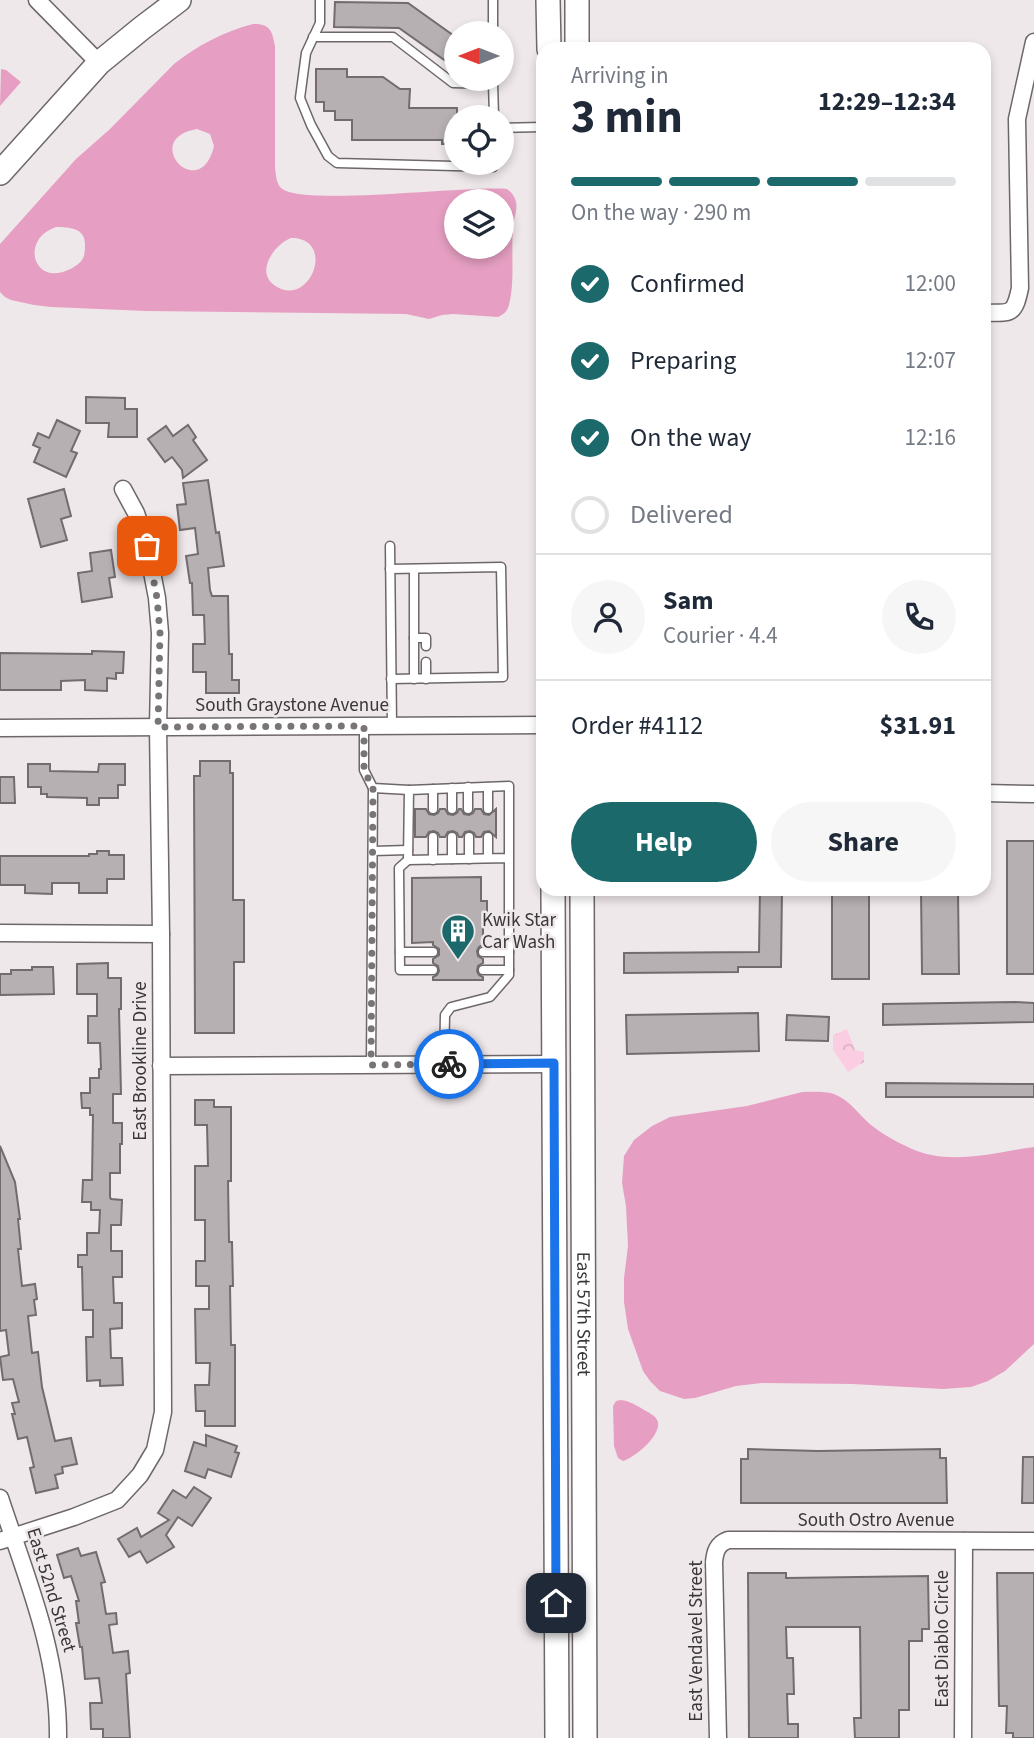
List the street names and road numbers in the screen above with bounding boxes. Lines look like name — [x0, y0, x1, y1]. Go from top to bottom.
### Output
street label: South Graystone Avenue — [195, 692, 389, 719]
street label: East Brookline Drive — [127, 981, 154, 1141]
street label: East 57th Street — [570, 1252, 597, 1377]
street label: South Ostro Avenue — [797, 1507, 955, 1534]
street label: East 52nd Street — [19, 1525, 83, 1656]
street label: East Vendavel Street — [683, 1560, 710, 1722]
street label: East Diablo Circle — [929, 1570, 956, 1708]

